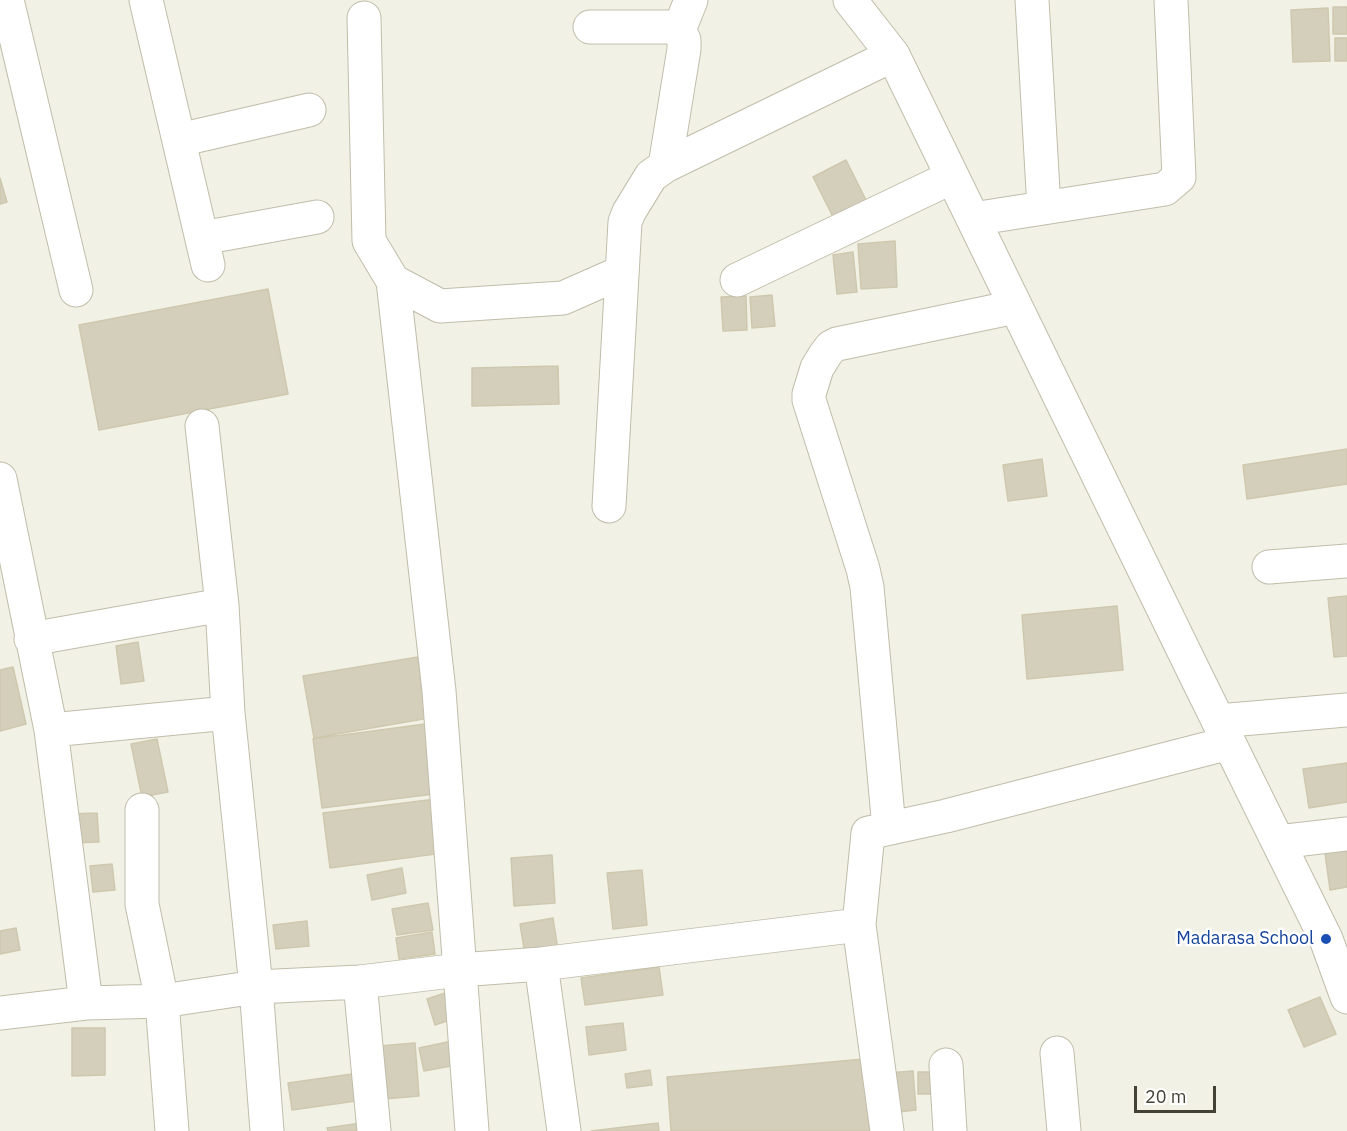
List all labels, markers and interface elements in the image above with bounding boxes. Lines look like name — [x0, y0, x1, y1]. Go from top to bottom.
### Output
place label: Madarasa School — [1176, 928, 1314, 950]
marker: Madarasa School — [1319, 932, 1333, 946]
scale bar — [1137, 1074, 1220, 1112]
text: 20 m — [1145, 1085, 1187, 1108]

